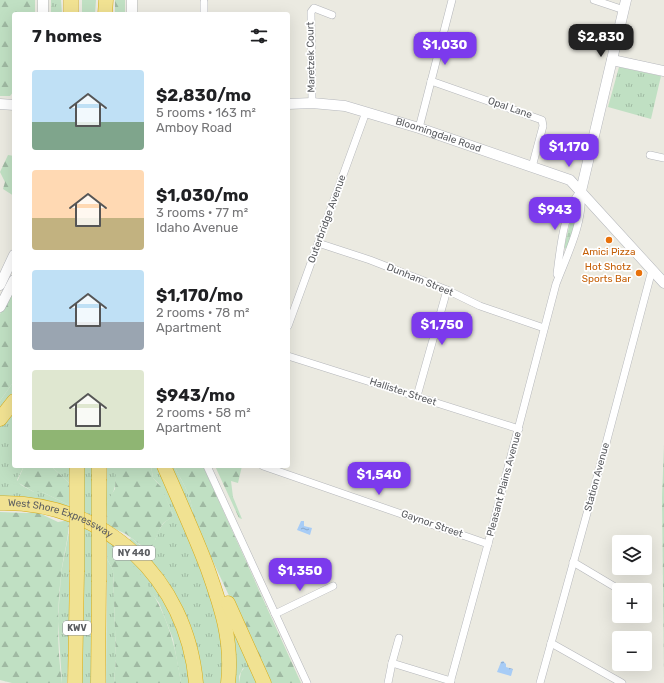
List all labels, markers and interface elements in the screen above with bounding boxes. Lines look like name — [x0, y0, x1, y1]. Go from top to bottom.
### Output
street label: Maretzek Court — [304, 21, 318, 93]
pin: $2,830 — [568, 24, 634, 58]
icon: filters — [248, 25, 270, 47]
text: 7 homes — [32, 26, 102, 46]
text: $2,830 — [578, 29, 624, 44]
pin: $1,030 — [412, 32, 478, 66]
text: $1,030 — [423, 37, 467, 52]
text: $2,830/mo — [156, 85, 251, 105]
icon: home — [64, 86, 112, 134]
street label: Opal Lane — [486, 95, 534, 121]
text: 5 rooms · 163 m² — [156, 105, 256, 120]
street label: Bloomingdale Road — [394, 115, 483, 155]
text: Amboy Road — [156, 120, 232, 135]
pin: $1,170 — [536, 134, 602, 168]
text: $1,170 — [549, 139, 589, 154]
street label: Outerbridge Avenue — [305, 173, 349, 265]
text: $1,030/mo — [156, 185, 249, 205]
icon: home — [64, 186, 112, 234]
pin: $943 — [531, 197, 579, 231]
text: $943 — [538, 202, 572, 217]
text: 3 rooms · 77 m² — [156, 205, 248, 220]
text: Idaho Avenue — [156, 220, 238, 235]
marker: Amici Pizza — [604, 235, 614, 245]
place label: Amici Pizza — [583, 246, 635, 258]
street label: Dunham Street — [385, 261, 455, 299]
place label: Hot Shotz Sports Bar — [582, 261, 631, 285]
marker: Hot Shotz Sports Bar — [634, 268, 644, 278]
text: $1,170/mo — [156, 285, 243, 305]
icon: home — [64, 286, 112, 334]
text: 2 rooms · 78 m² — [156, 305, 250, 320]
pin: $1,750 — [409, 312, 475, 346]
text: $1,750 — [420, 317, 464, 332]
text: Apartment — [156, 320, 221, 335]
street label: Hallister Street — [368, 376, 438, 408]
text: $943/mo — [156, 385, 235, 405]
icon: home — [64, 386, 112, 434]
text: 2 rooms · 58 m² — [156, 405, 251, 420]
text: Apartment — [156, 420, 221, 435]
street label: Pleasant Plains Avenue — [484, 430, 524, 538]
street label: Station Avenue — [582, 441, 612, 513]
pin: $1,540 — [346, 462, 412, 496]
text: $1,540 — [357, 467, 401, 482]
street label: West Shore Expressway — [8, 497, 115, 541]
street label: Gaynor Street — [400, 508, 465, 540]
map controls — [612, 535, 652, 671]
button: layers — [612, 535, 652, 575]
road number: NY 440 — [113, 546, 155, 560]
pin: $1,350 — [267, 558, 333, 592]
text: $1,350 — [278, 563, 322, 578]
button: + — [612, 583, 652, 623]
road number: KWV — [63, 621, 91, 635]
button: − — [612, 631, 652, 671]

